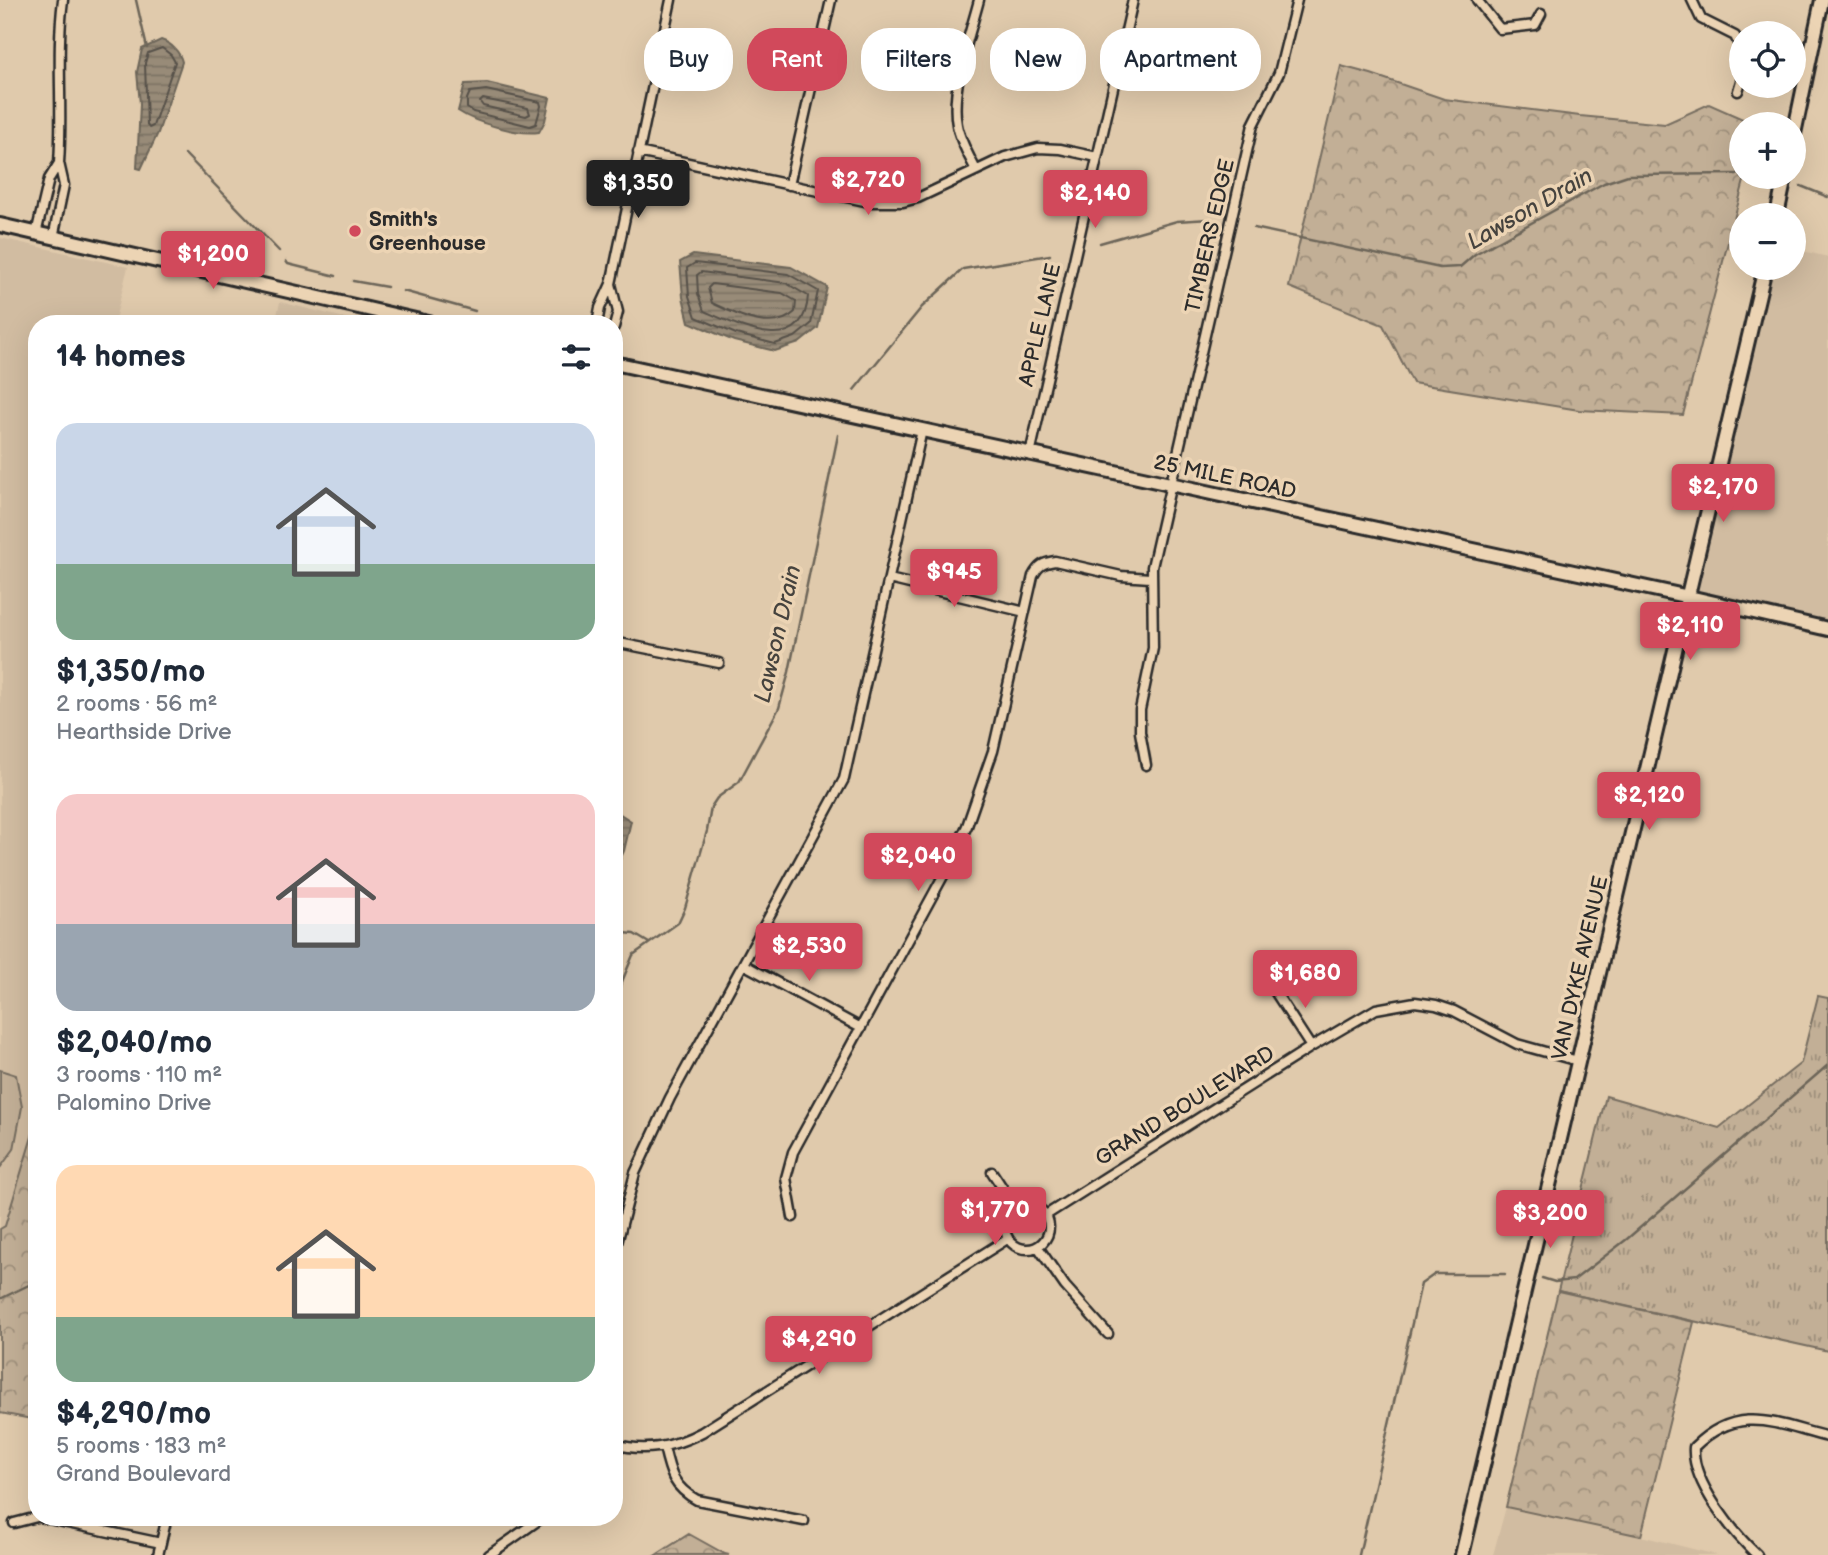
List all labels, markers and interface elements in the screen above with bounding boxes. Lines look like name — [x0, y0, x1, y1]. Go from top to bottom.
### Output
map controls — [1729, 21, 1806, 280]
button: locate — [1729, 21, 1806, 98]
chip: Buy — [644, 28, 733, 91]
chip: Rent — [747, 28, 847, 91]
chip: Filters — [861, 28, 976, 91]
chip: New — [990, 28, 1086, 91]
chip: Apartment — [1100, 28, 1261, 91]
button: + — [1729, 112, 1806, 189]
street label: TIMBERS EDGE — [1180, 157, 1240, 315]
pin: $2,720 — [811, 158, 925, 217]
pin: $1,350 — [581, 160, 695, 220]
water label: Lawson Drain — [1462, 162, 1598, 256]
text: $2,720 — [831, 166, 905, 194]
text: $1,350 — [603, 169, 673, 197]
pin: $2,140 — [1038, 170, 1152, 230]
text: $2,140 — [1059, 179, 1131, 207]
button: − — [1729, 203, 1806, 280]
place label: Smith's Greenhouse — [369, 207, 486, 256]
marker: Smith's Greenhouse — [347, 223, 363, 239]
pin: $1,200 — [156, 232, 270, 291]
text: $1,200 — [177, 240, 249, 268]
street label: APPLE LANE — [1014, 261, 1066, 389]
icon: filters — [557, 338, 595, 376]
text: 14 homes — [56, 339, 185, 375]
street label: 25 MILE ROAD — [1152, 450, 1298, 504]
pin: $2,170 — [1666, 464, 1780, 524]
icon: home — [263, 469, 389, 595]
text: $2,170 — [1688, 473, 1758, 501]
pin: $945 — [913, 550, 995, 609]
text: $945 — [926, 558, 982, 586]
water label: Lawson Drain — [749, 563, 807, 705]
pin: $2,110 — [1633, 602, 1747, 662]
text: $2,110 — [1656, 611, 1724, 639]
text: $1,350/mo — [56, 654, 205, 690]
text: 2 rooms · 56 m² — [56, 690, 218, 718]
text: Hearthside Drive — [56, 718, 232, 746]
pin: $2,120 — [1592, 772, 1706, 832]
text: $2,120 — [1613, 781, 1685, 809]
pin: $2,040 — [861, 834, 975, 893]
icon: home — [263, 840, 389, 966]
text: $2,040 — [880, 842, 956, 870]
street label: VAN DYKE AVENUE — [1547, 874, 1613, 1062]
pin: $2,530 — [752, 923, 866, 983]
text: $2,530 — [771, 932, 847, 960]
pin: $1,680 — [1248, 950, 1362, 1010]
text: $1,680 — [1269, 959, 1341, 987]
text: $2,040/mo — [56, 1025, 212, 1061]
street label: GRAND BOULEVARD — [1091, 1041, 1279, 1171]
text: 3 rooms · 110 m² — [56, 1061, 222, 1089]
text: Palomino Drive — [56, 1089, 211, 1117]
pin: $1,770 — [938, 1188, 1052, 1247]
pin: $3,200 — [1493, 1190, 1607, 1250]
text: $1,770 — [960, 1196, 1030, 1224]
text: $3,200 — [1512, 1199, 1588, 1227]
icon: home — [263, 1211, 389, 1337]
pin: $4,290 — [762, 1316, 876, 1376]
text: $4,290 — [781, 1325, 857, 1353]
text: $4,290/mo — [56, 1396, 211, 1432]
text: 5 rooms · 183 m² — [56, 1432, 226, 1460]
text: Grand Boulevard — [56, 1460, 231, 1488]

